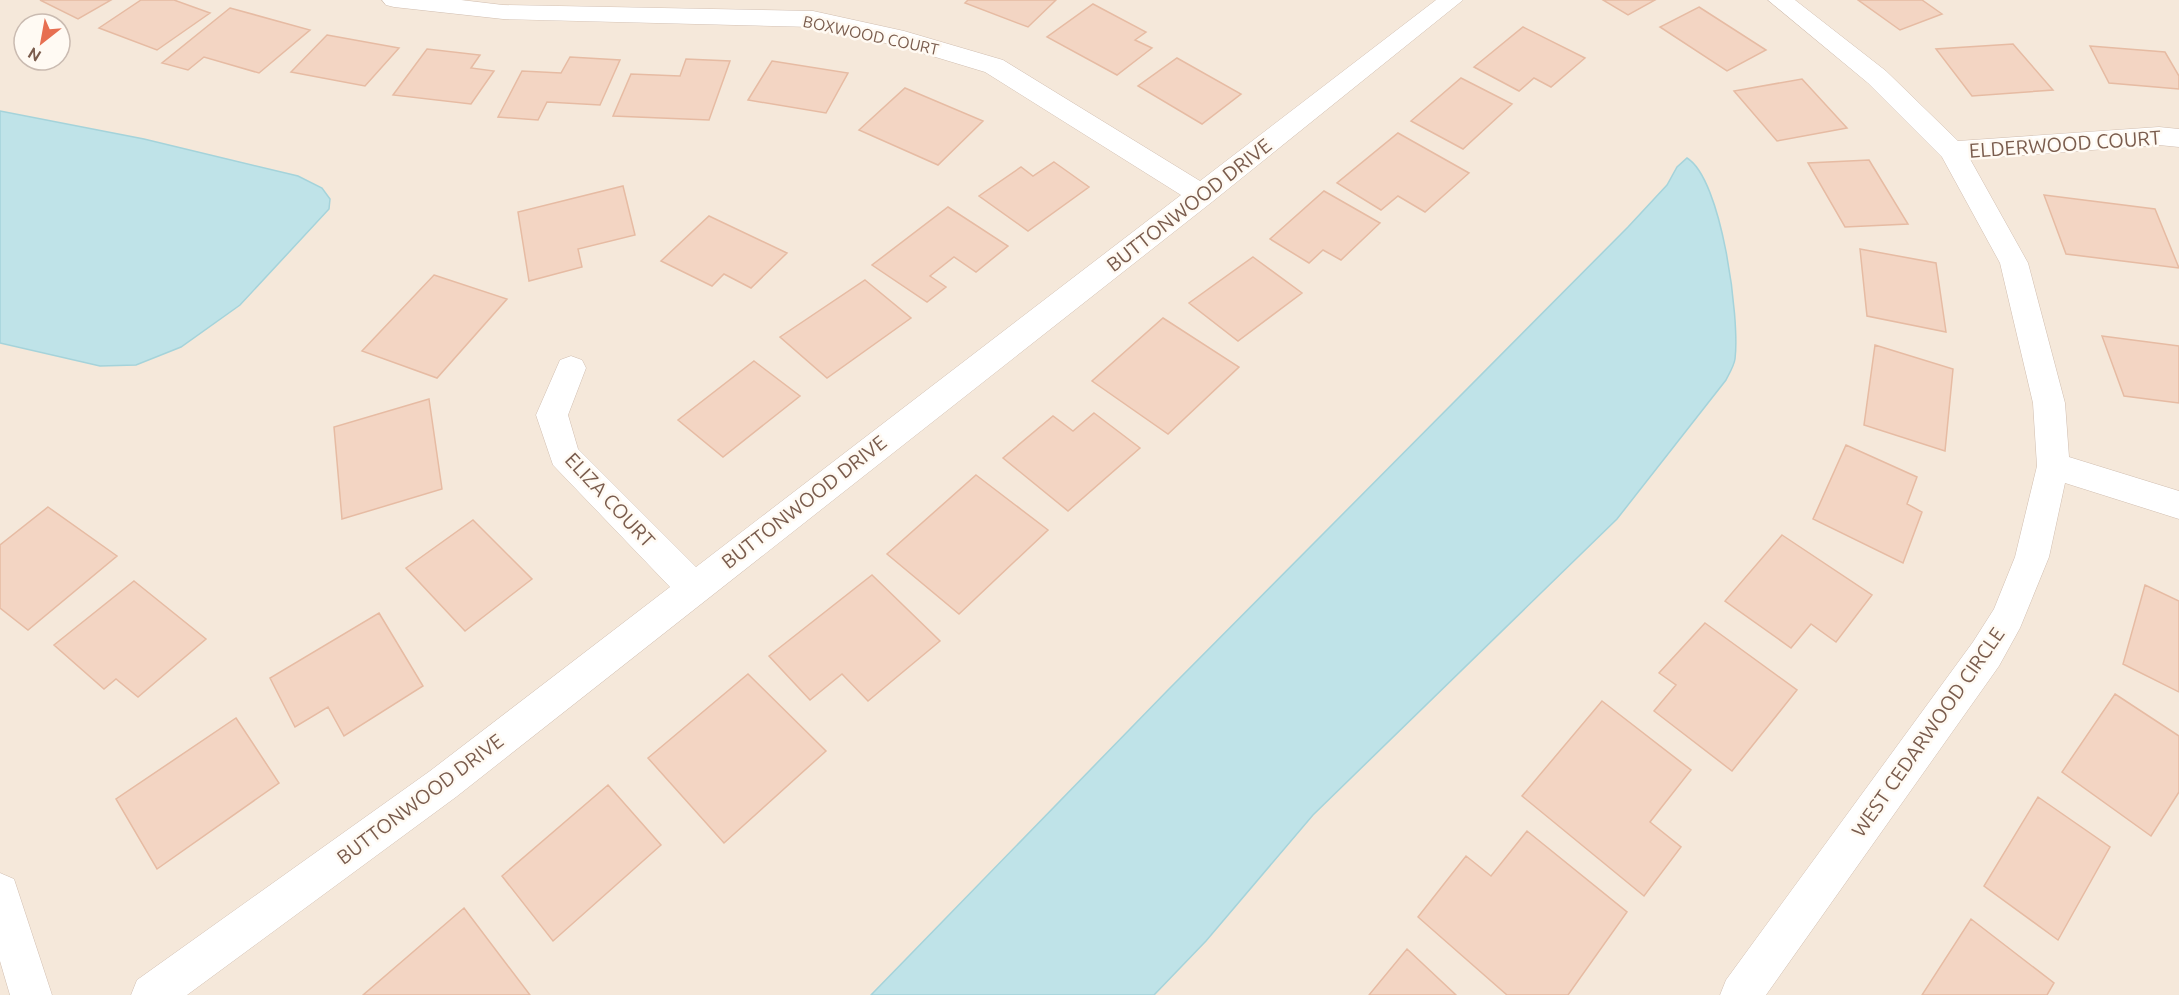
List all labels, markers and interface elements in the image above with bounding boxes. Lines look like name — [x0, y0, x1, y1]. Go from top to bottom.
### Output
north arrow — [12, 12, 72, 72]
street label: BOXWOOD COURT — [801, 12, 941, 58]
text: N — [25, 44, 44, 66]
street label: ELDERWOOD COURT — [1968, 125, 2162, 162]
street label: BUTTONWOOD DRIVE — [1102, 133, 1276, 276]
street label: BUTTONWOOD DRIVE — [717, 430, 891, 573]
street label: ELIZA COURT — [561, 448, 660, 552]
street label: WEST CEDARWOOD CIRCLE — [1846, 623, 2009, 841]
street label: BUTTONWOOD DRIVE — [332, 729, 507, 869]

